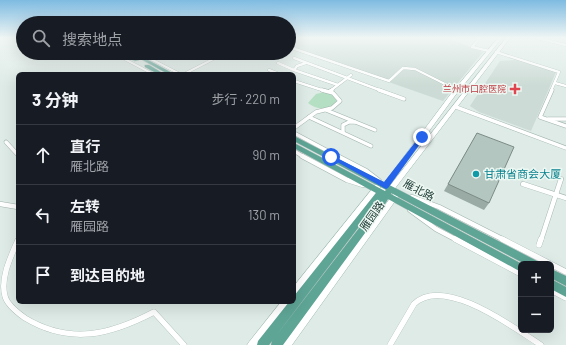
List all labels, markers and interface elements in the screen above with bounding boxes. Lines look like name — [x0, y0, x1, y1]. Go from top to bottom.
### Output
search box — [16, 16, 296, 60]
icon: search — [30, 27, 52, 49]
text: 搜索地点 — [62, 30, 122, 48]
place label: 兰州市口腔医院 — [443, 83, 506, 94]
marker: 兰州市口腔医院 — [509, 83, 521, 95]
text: 3 分钟 — [32, 89, 79, 109]
text: 步行 · 220 m — [211, 91, 280, 107]
route end — [413, 128, 431, 146]
text: 直行 — [70, 137, 100, 155]
icon: ahead — [32, 144, 54, 166]
text: 90 m — [253, 147, 280, 163]
route start — [322, 148, 340, 166]
text: 雁北路 — [70, 158, 109, 174]
place label: 甘肃省商会大厦 — [484, 167, 561, 180]
marker: 甘肃省商会大厦 — [471, 169, 481, 179]
street label: 雁北路 — [402, 176, 437, 203]
text: 左转 — [70, 197, 100, 215]
street label: 雁园路 — [357, 198, 386, 233]
icon: left — [32, 204, 54, 226]
text: 130 m — [248, 207, 280, 223]
text: 雁园路 — [70, 218, 109, 234]
map controls — [518, 261, 554, 333]
button: + — [518, 261, 554, 297]
icon: arrive — [32, 264, 54, 286]
text: 到达目的地 — [70, 266, 145, 284]
button: − — [518, 297, 554, 333]

